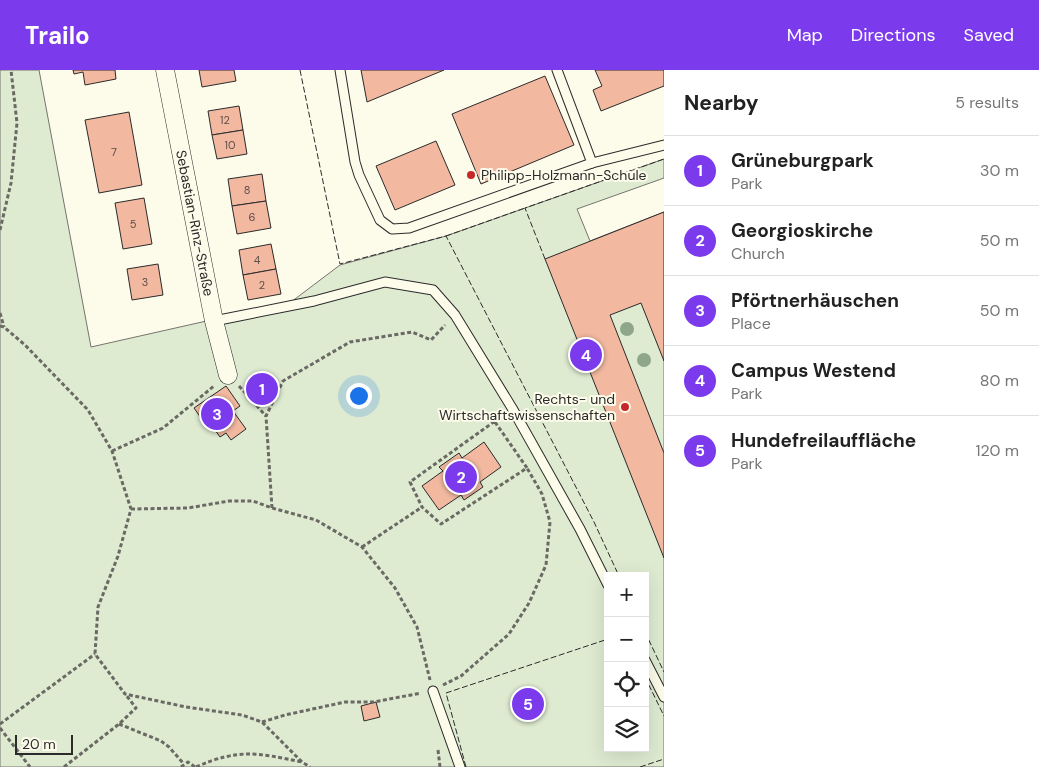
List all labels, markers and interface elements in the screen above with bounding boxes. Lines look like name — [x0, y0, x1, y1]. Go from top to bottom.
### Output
text: Trailo — [25, 20, 90, 51]
text: Map — [787, 23, 823, 47]
text: Directions — [851, 23, 936, 47]
text: Saved — [964, 23, 1014, 47]
text: Nearby — [684, 89, 758, 117]
text: 5 results — [955, 92, 1019, 113]
house number: 12 — [220, 113, 230, 127]
house number: 10 — [225, 138, 235, 152]
house number: 7 — [111, 145, 117, 159]
street label: Sebastian-Rinz-Straße — [172, 148, 218, 298]
text: Grüneburgpark — [731, 148, 874, 173]
text: 1 — [697, 160, 703, 181]
text: 30 m — [980, 160, 1019, 181]
place label: Philipp-Holzmann-Schule — [481, 166, 647, 184]
marker: Philipp-Holzmann-Schule — [465, 169, 477, 181]
text: Park — [731, 173, 763, 194]
house number: 8 — [244, 183, 250, 197]
house number: 6 — [249, 210, 256, 224]
house number: 5 — [130, 217, 137, 231]
text: Georgioskirche — [731, 218, 873, 243]
text: 2 — [695, 230, 705, 251]
text: 50 m — [980, 230, 1019, 251]
text: Church — [731, 243, 785, 264]
house number: 4 — [254, 253, 261, 267]
house number: 3 — [142, 275, 148, 289]
house number: 2 — [259, 278, 265, 292]
text: Pförtnerhäuschen — [731, 288, 899, 313]
text: 3 — [695, 300, 705, 321]
text: 50 m — [980, 300, 1019, 321]
text: Place — [731, 313, 771, 334]
pin: 4 — [570, 336, 602, 374]
text: Campus Westend — [731, 358, 896, 383]
pin: 1 — [246, 370, 278, 408]
text: 4 — [695, 370, 705, 391]
text: 80 m — [980, 370, 1019, 391]
your location — [346, 383, 372, 409]
text: Park — [731, 383, 763, 404]
place label: Rechts- und Wirtschaftswissenschaften — [439, 390, 615, 424]
pin: 3 — [201, 395, 233, 433]
marker: Rechts- und Wirtschaftswissenschaften — [619, 401, 631, 413]
text: Hundefreilauffläche — [731, 428, 916, 453]
text: 5 — [695, 440, 705, 461]
text: 120 m — [975, 440, 1019, 461]
text: Park — [731, 453, 763, 474]
pin: 2 — [445, 458, 477, 496]
map controls — [604, 572, 649, 752]
button: + — [604, 572, 649, 617]
button: − — [604, 617, 649, 662]
button: locate — [604, 662, 649, 707]
pin: 5 — [512, 685, 544, 723]
button: layers — [604, 707, 649, 752]
scale bar — [15, 732, 72, 755]
text: 20 m — [22, 735, 56, 753]

